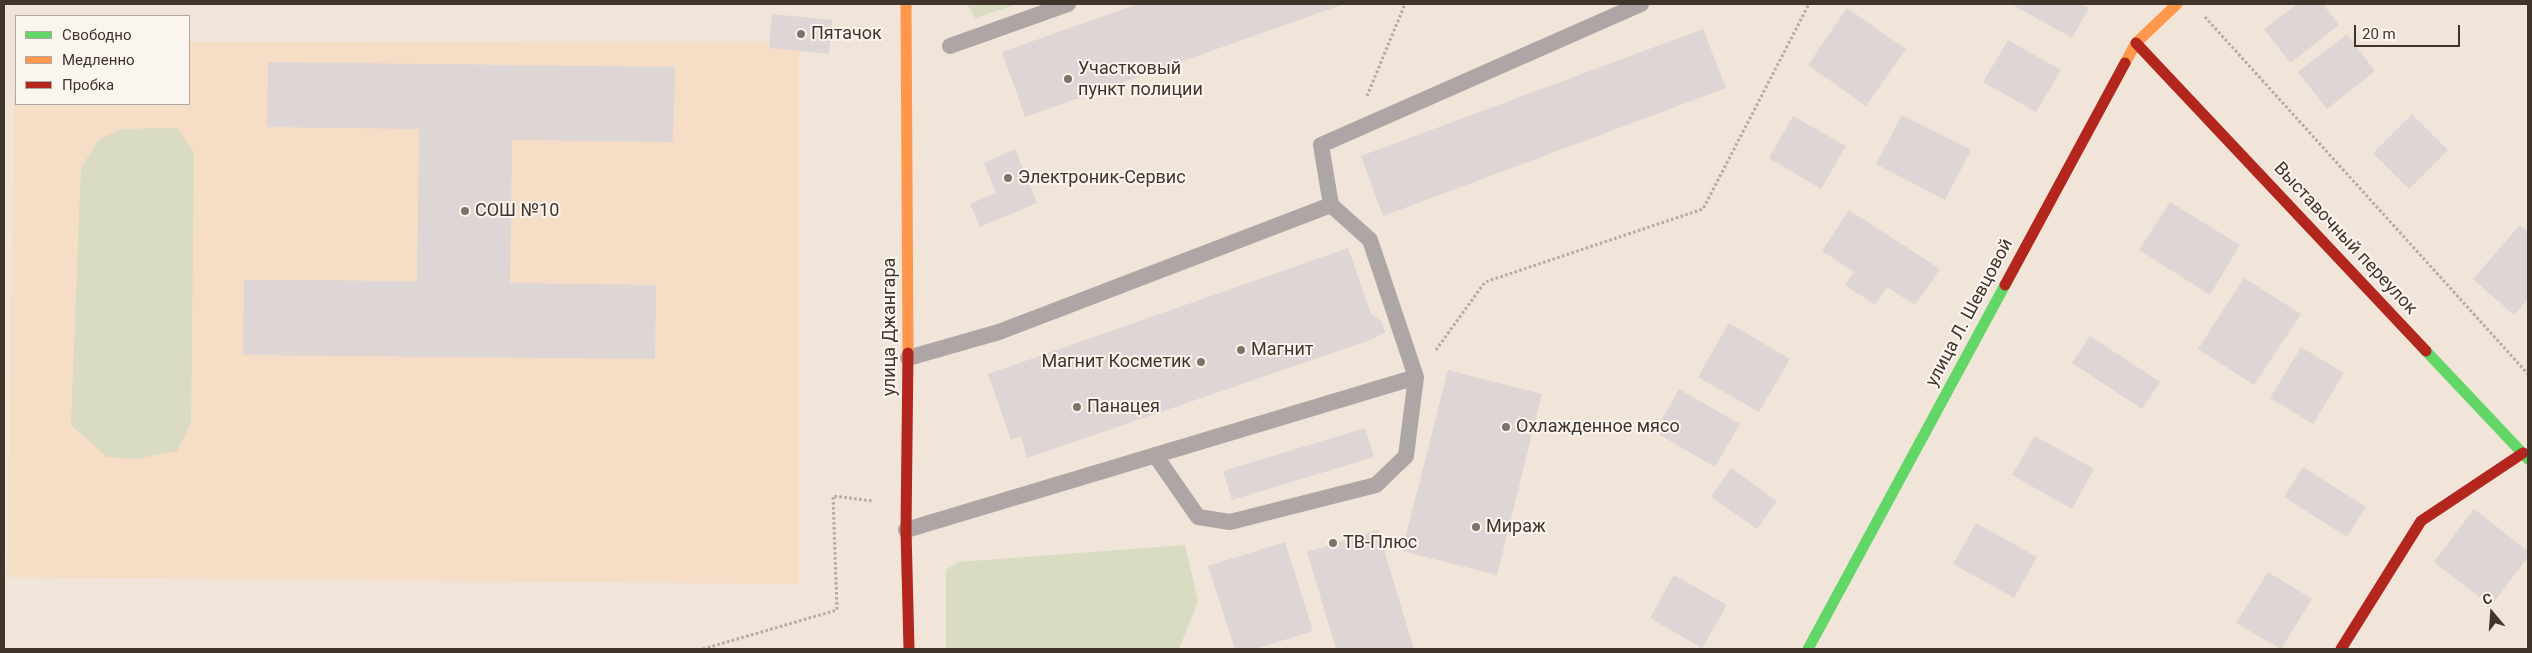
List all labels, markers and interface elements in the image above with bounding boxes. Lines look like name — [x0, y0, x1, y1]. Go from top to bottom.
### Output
legend — [15, 15, 190, 105]
scale bar — [2357, 15, 2463, 47]
place label: Пятачок — [811, 23, 882, 45]
text: 20 m — [2362, 25, 2396, 43]
text: Свободно — [62, 26, 131, 44]
marker: Пятачок — [795, 28, 807, 40]
text: Медленно — [62, 51, 135, 69]
place label: Участковый пункт полиции — [1078, 58, 1203, 100]
marker: Участковый пункт полиции — [1062, 73, 1074, 85]
text: Пробка — [62, 76, 114, 94]
street label: Выставочный переулок — [2269, 158, 2421, 320]
place label: Электроник-Сервис — [1018, 167, 1186, 189]
marker: Электроник-Сервис — [1002, 172, 1014, 184]
place label: СОШ №10 — [475, 200, 559, 222]
marker: СОШ №10 — [459, 205, 471, 217]
street label: улица Л. Шевцовой — [1922, 235, 2018, 391]
street label: улица Джангара — [879, 258, 901, 396]
place label: Магнит — [1251, 339, 1313, 361]
marker: Магнит — [1235, 344, 1247, 356]
place label: Магнит Косметик — [1041, 351, 1191, 373]
marker: Магнит Косметик — [1195, 356, 1207, 368]
place label: Панацея — [1087, 396, 1160, 418]
marker: Панацея — [1071, 401, 1083, 413]
place label: Охлажденное мясо — [1516, 416, 1680, 438]
marker: Охлажденное мясо — [1500, 421, 1512, 433]
place label: Мираж — [1486, 516, 1546, 538]
marker: Мираж — [1470, 521, 1482, 533]
place label: ТВ-Плюс — [1343, 532, 1417, 554]
marker: ТВ-Плюс — [1327, 537, 1339, 549]
north arrow — [2467, 588, 2517, 638]
text: С — [2481, 590, 2494, 608]

